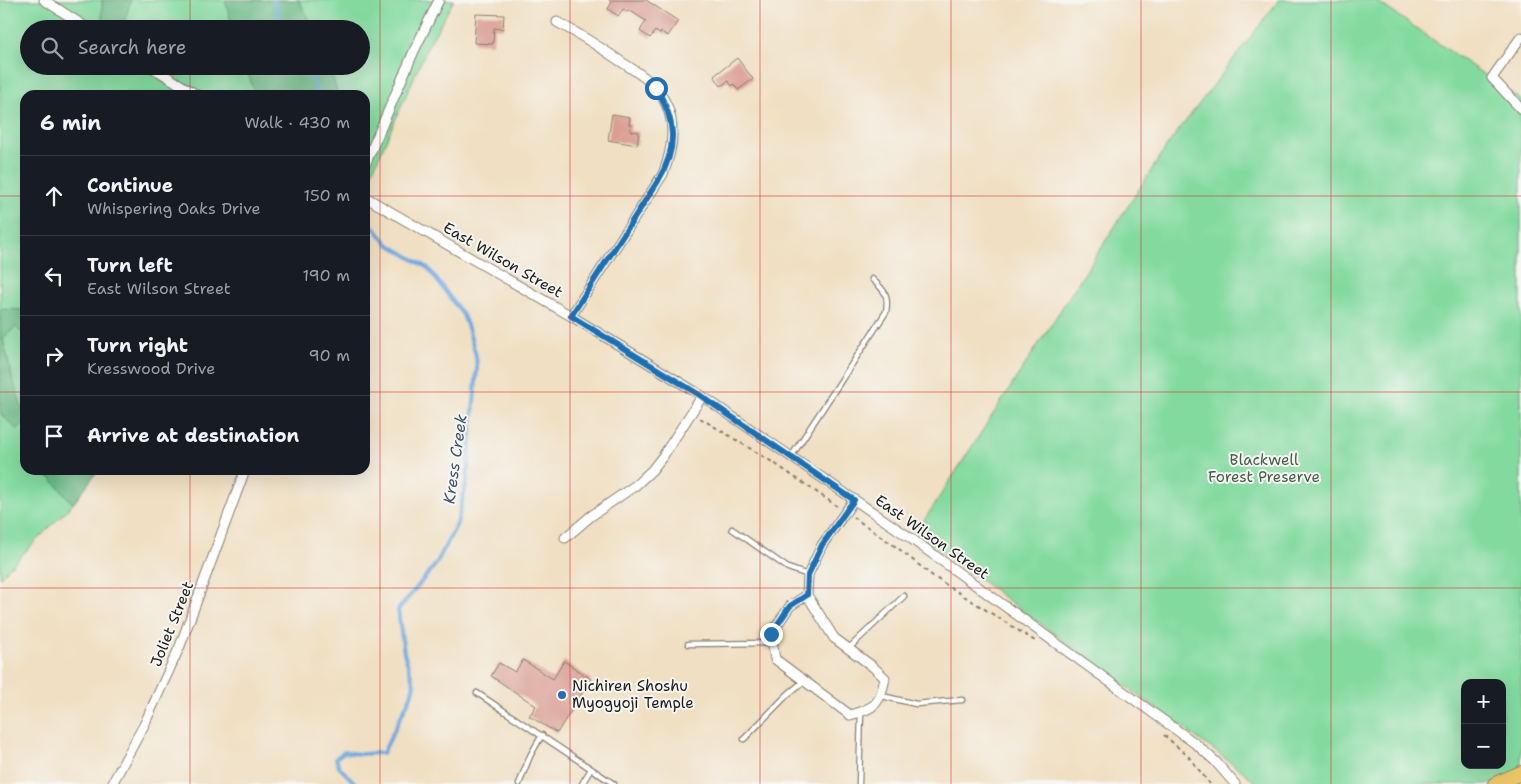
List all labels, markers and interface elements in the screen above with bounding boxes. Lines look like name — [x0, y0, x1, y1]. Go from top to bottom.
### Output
search box — [20, 20, 370, 75]
icon: search — [38, 34, 66, 62]
text: Search here — [78, 35, 187, 60]
route start — [645, 77, 668, 100]
text: 6 min — [40, 109, 101, 137]
text: Walk · 430 m — [244, 112, 350, 133]
text: Continue — [87, 173, 173, 198]
icon: ahead — [40, 182, 68, 210]
text: 150 m — [303, 185, 350, 206]
text: Whispering Oaks Drive — [87, 198, 261, 219]
street label: East Wilson Street — [440, 218, 566, 302]
text: Turn left — [87, 253, 173, 278]
icon: left — [40, 262, 68, 290]
text: 190 m — [303, 265, 350, 286]
text: East Wilson Street — [87, 278, 231, 299]
text: Turn right — [87, 333, 188, 358]
icon: right — [40, 342, 68, 370]
text: 90 m — [309, 345, 350, 366]
text: Kresswood Drive — [87, 358, 215, 379]
water label: Kress Creek — [438, 413, 472, 505]
icon: arrive — [40, 422, 68, 450]
text: Arrive at destination — [87, 423, 299, 448]
park label: Blackwell Forest Preserve — [1208, 450, 1320, 487]
street label: East Wilson Street — [871, 490, 993, 584]
street label: Joliet Street — [146, 578, 198, 670]
route end — [760, 623, 783, 646]
place label: Nichiren Shoshu Myogyoji Temple — [572, 676, 694, 713]
map controls — [1461, 679, 1506, 769]
button: + — [1461, 679, 1506, 724]
marker: Nichiren Shoshu Myogyoji Temple — [556, 689, 568, 701]
button: − — [1461, 724, 1506, 769]

